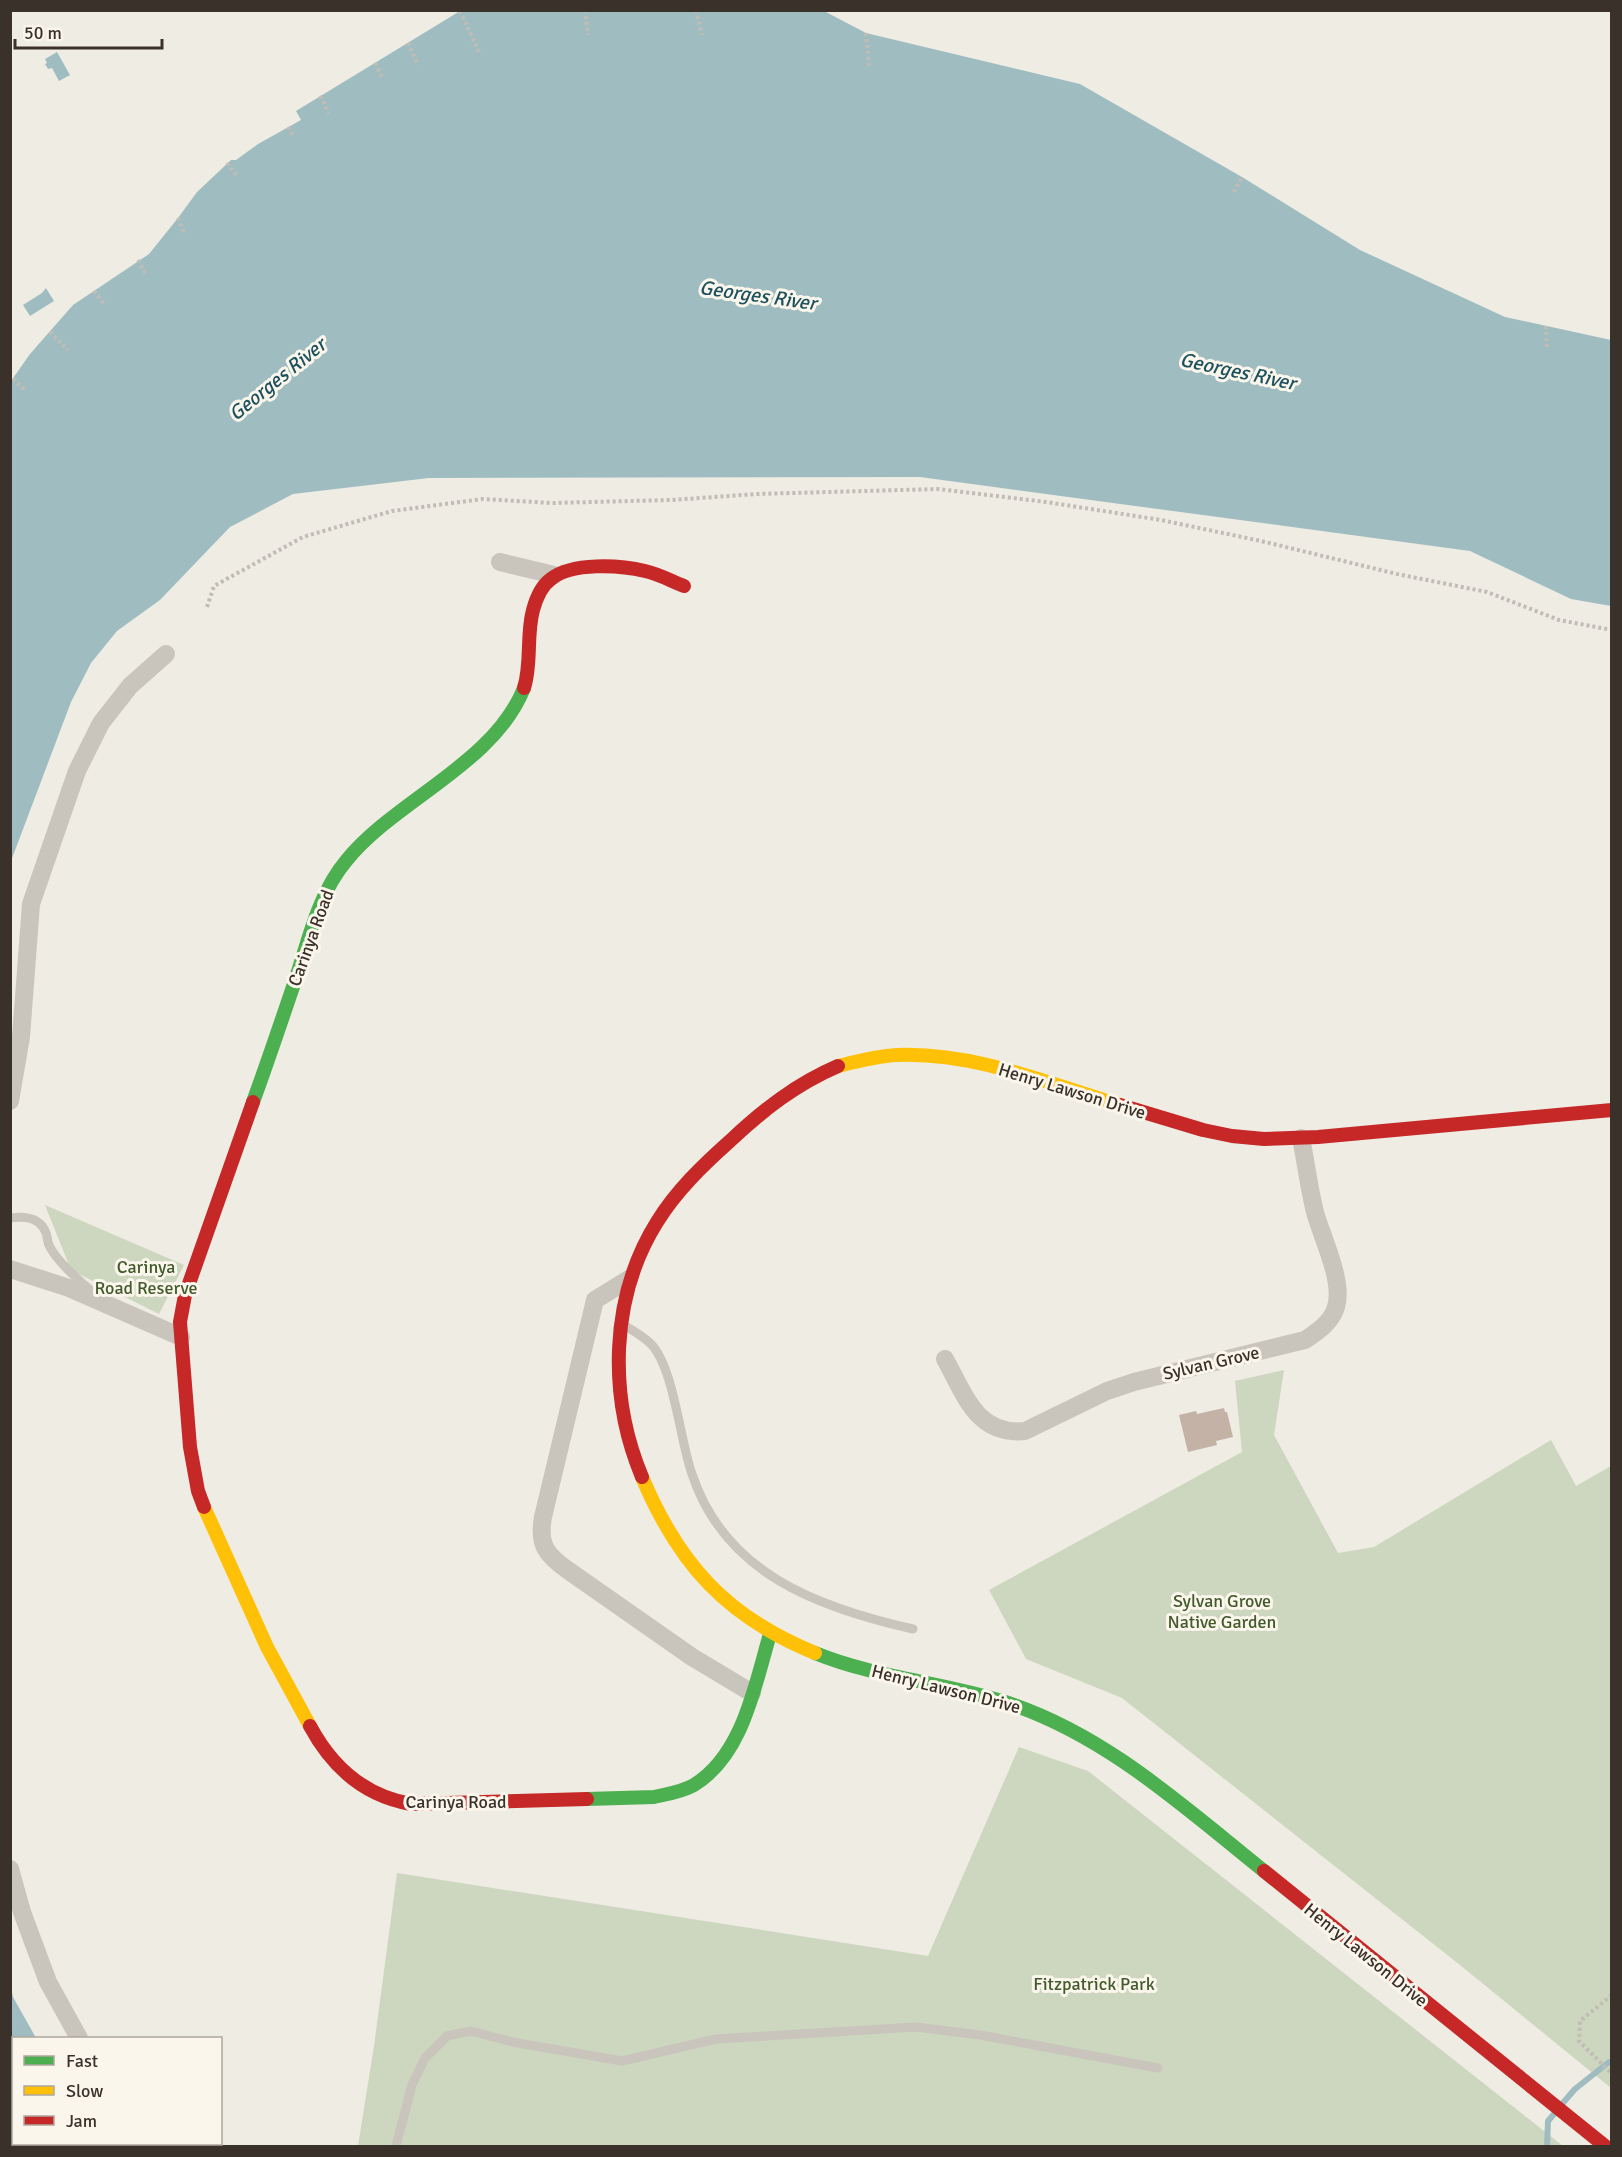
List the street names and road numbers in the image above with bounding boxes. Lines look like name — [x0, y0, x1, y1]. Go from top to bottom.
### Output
street label: Carinya Road — [283, 887, 339, 989]
street label: Henry Lawson Drive — [996, 1058, 1148, 1124]
street label: Sylvan Grove — [1161, 1341, 1261, 1385]
street label: Henry Lawson Drive — [869, 1660, 1023, 1718]
street label: Carinya Road — [405, 1791, 507, 1813]
street label: Henry Lawson Drive — [1300, 1898, 1432, 2012]

